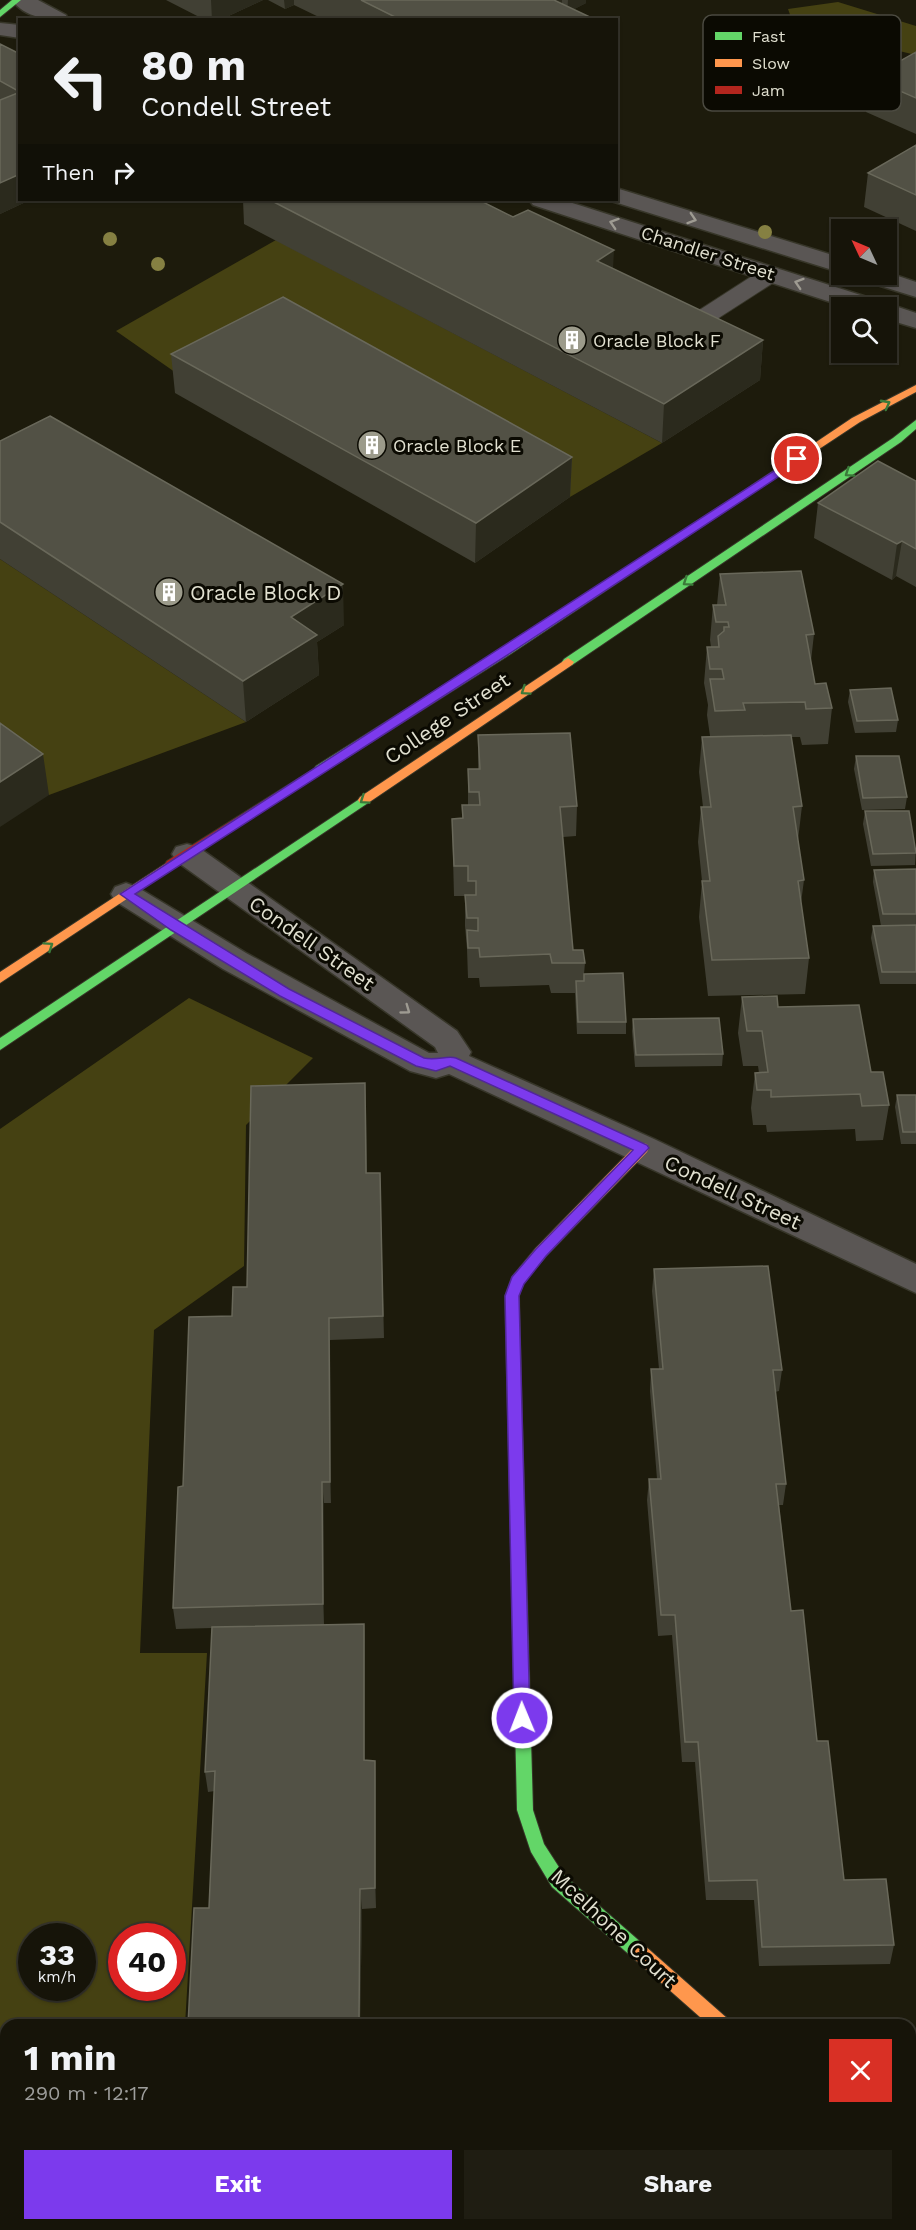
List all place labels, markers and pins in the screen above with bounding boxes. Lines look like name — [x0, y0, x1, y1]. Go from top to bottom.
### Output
building icon: Oracle Block F — [556, 324, 588, 356]
place label: Oracle Block F — [593, 330, 721, 351]
building icon: Oracle Block E — [356, 429, 388, 461]
pin — [771, 433, 822, 484]
place label: Oracle Block E — [393, 435, 521, 456]
building icon: Oracle Block D — [153, 576, 185, 608]
place label: Oracle Block D — [190, 580, 341, 605]

